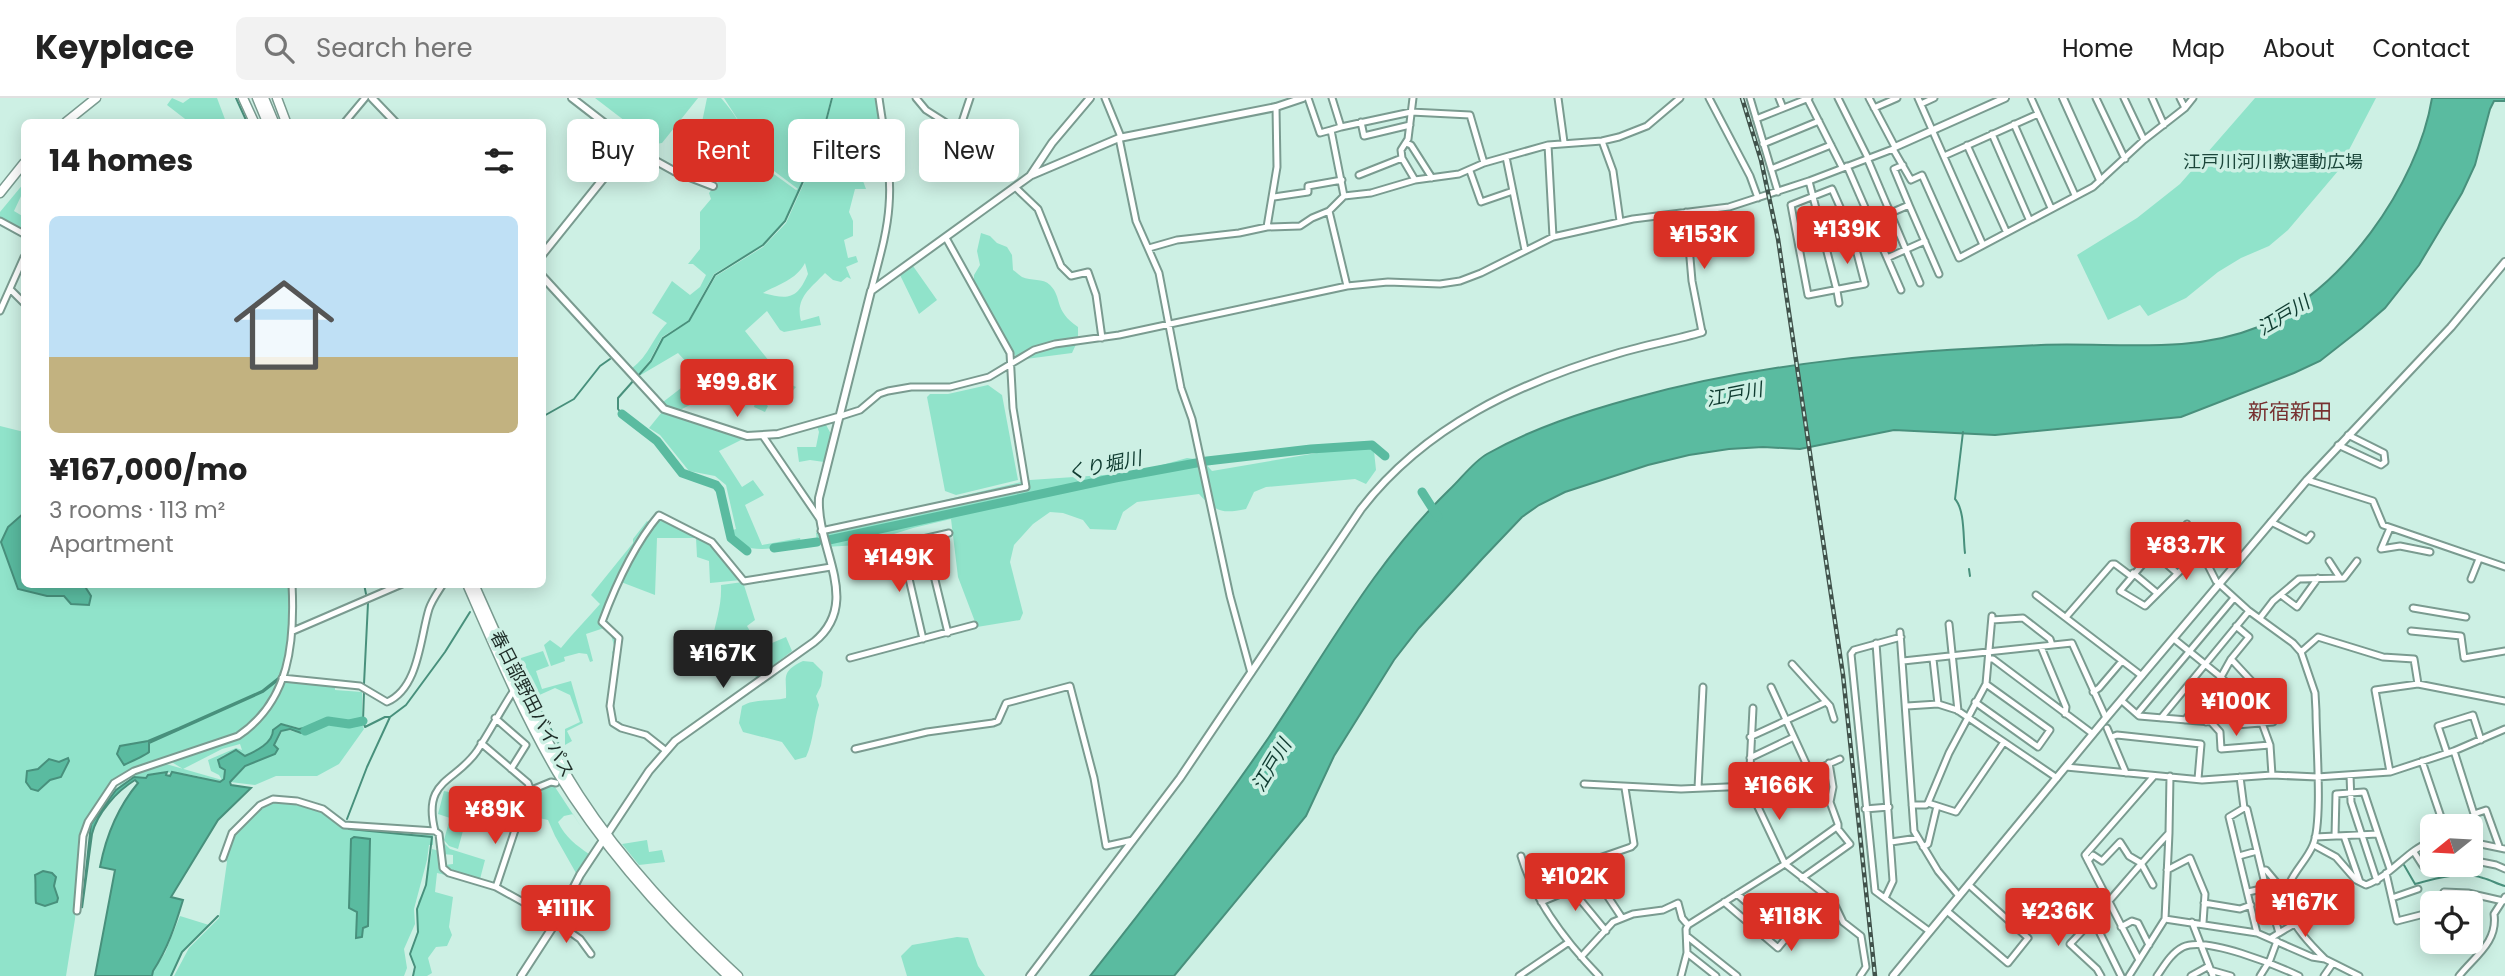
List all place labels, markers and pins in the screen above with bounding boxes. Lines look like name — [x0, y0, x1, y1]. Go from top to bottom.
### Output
pin: ¥139K — [1798, 206, 1896, 266]
pin: ¥153K — [1655, 212, 1753, 271]
pin: ¥99.8K — [680, 360, 794, 419]
pin: ¥83.7K — [2129, 522, 2243, 582]
pin: ¥149K — [850, 534, 948, 594]
pin: ¥167K — [674, 630, 772, 690]
pin: ¥100K — [2187, 678, 2285, 738]
pin: ¥166K — [1730, 762, 1828, 822]
pin: ¥89K — [454, 786, 536, 846]
pin: ¥102K — [1526, 854, 1624, 913]
pin: ¥167K — [2256, 880, 2354, 939]
pin: ¥111K — [517, 886, 615, 945]
pin: ¥236K — [2009, 888, 2107, 948]
pin: ¥118K — [1742, 894, 1840, 953]

